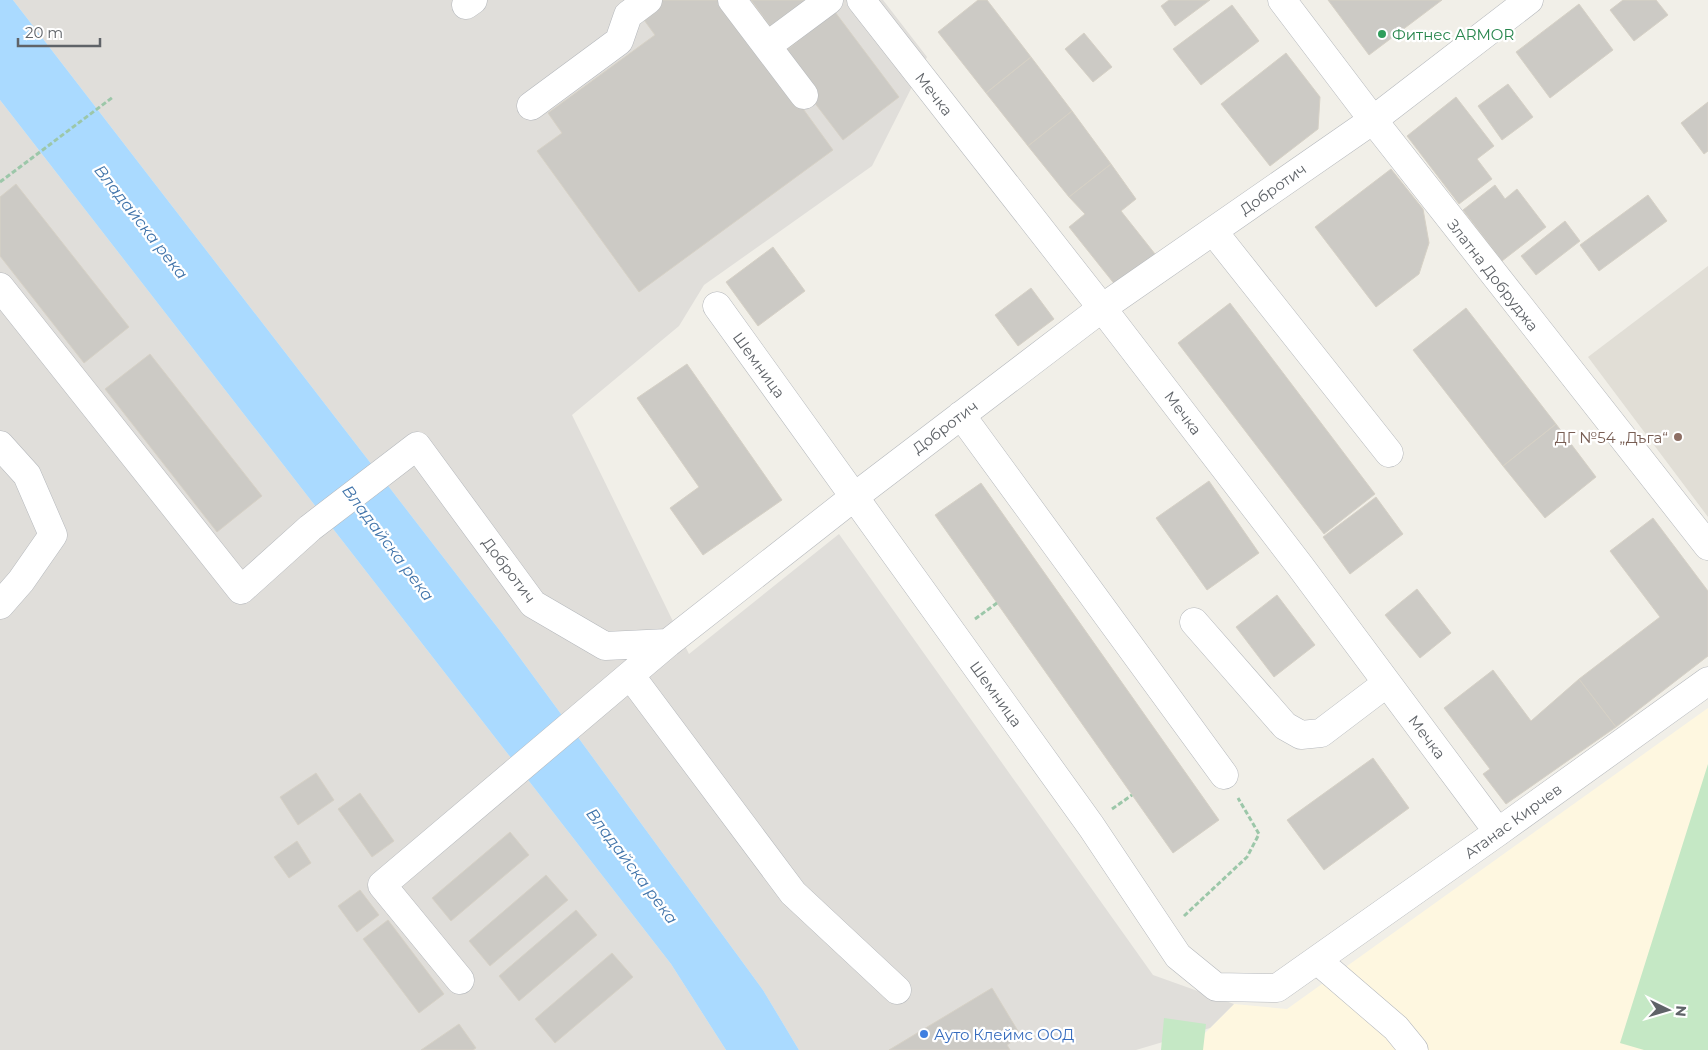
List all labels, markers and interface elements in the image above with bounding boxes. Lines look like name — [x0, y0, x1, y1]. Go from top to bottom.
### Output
scale bar — [18, 15, 100, 47]
text: 20 m — [25, 23, 63, 42]
place label: Фитнес ARMOR — [1392, 25, 1514, 44]
marker: Фитнес ARMOR — [1376, 28, 1388, 40]
street label: Мечка — [911, 68, 957, 120]
street label: Добротич — [1236, 159, 1310, 219]
water label: Владайска река — [90, 161, 192, 283]
street label: Златна Добруджа — [1443, 215, 1543, 335]
street label: Шемница — [729, 328, 789, 402]
street label: Мечка — [1160, 387, 1206, 439]
street label: Добротич — [909, 396, 981, 458]
place label: ДГ №54 „Дъга“ — [1555, 428, 1668, 447]
marker: ДГ №54 „Дъга“ — [1672, 431, 1684, 443]
water label: Владайска река — [338, 481, 438, 605]
street label: Добротич — [478, 534, 540, 606]
street label: Шемница — [966, 657, 1026, 731]
street label: Мечка — [1404, 711, 1450, 763]
street label: Атанас Кирчев — [1461, 779, 1565, 863]
water label: Владайска река — [582, 804, 682, 928]
north arrow — [1643, 985, 1693, 1035]
text: N — [1671, 1005, 1690, 1018]
place label: Ауто Клеймс ООД — [934, 1025, 1074, 1044]
marker: Ауто Клеймс ООД — [918, 1028, 930, 1040]

